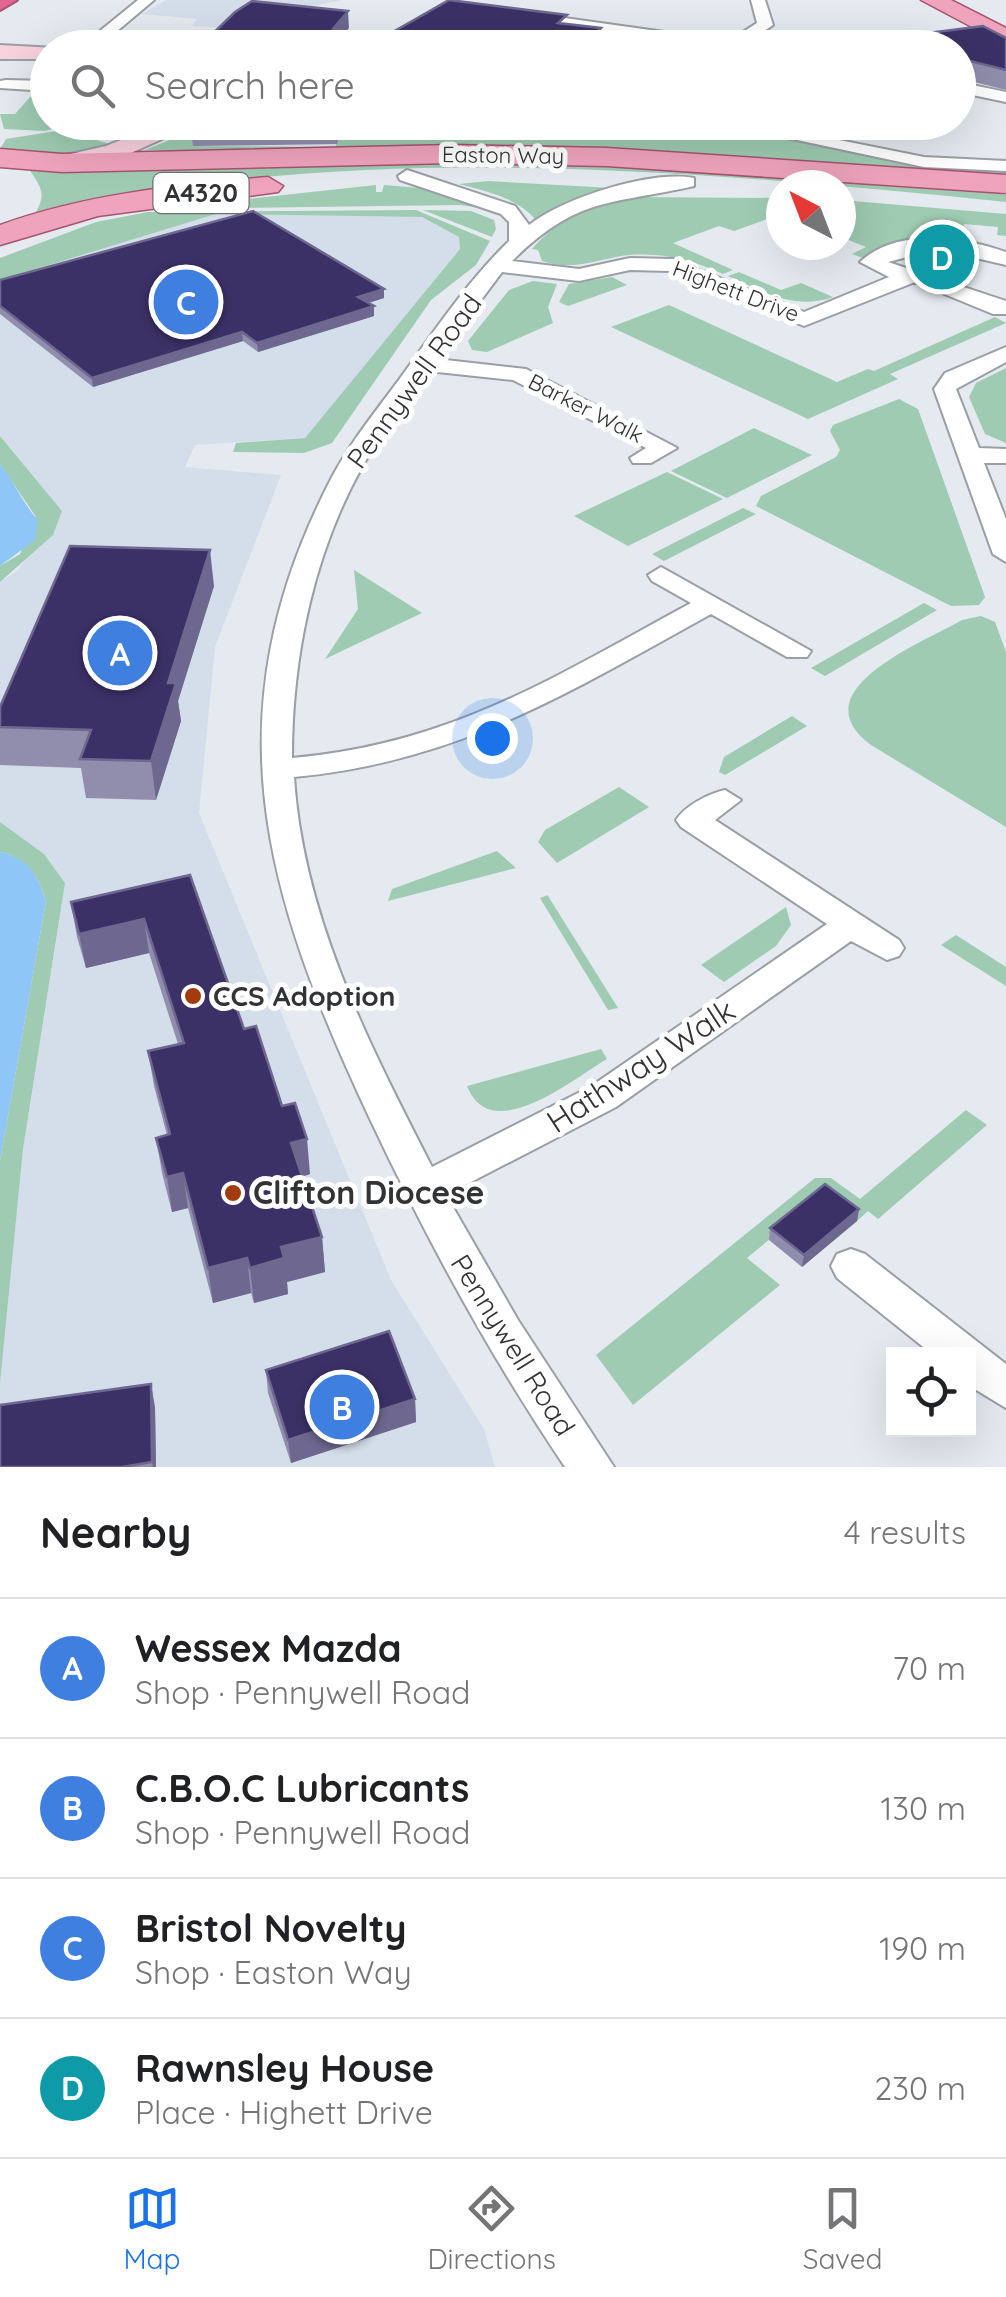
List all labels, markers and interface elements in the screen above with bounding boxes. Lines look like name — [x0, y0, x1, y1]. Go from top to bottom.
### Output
search box — [30, 30, 976, 140]
icon: search — [65, 58, 120, 113]
text: Search here — [145, 61, 355, 109]
street label: Easton Way — [442, 140, 564, 170]
north arrow — [766, 170, 856, 260]
road number: A4320 — [154, 173, 248, 213]
pin: D — [910, 220, 974, 294]
street label: Highett Drive — [669, 254, 803, 328]
pin: C — [154, 264, 218, 340]
street label: Pennywell Road — [339, 287, 489, 475]
street label: Barker Walk — [524, 367, 648, 449]
pin: A — [88, 616, 152, 690]
your location — [467, 713, 518, 764]
place label: CCS Adoption — [213, 978, 395, 1013]
marker: CCS Adoption — [182, 985, 204, 1007]
street label: Hathway Walk — [539, 989, 742, 1141]
place label: Clifton Diocese — [253, 1172, 485, 1212]
marker: Clifton Diocese — [222, 1182, 244, 1204]
street label: Pennywell Road — [444, 1248, 583, 1442]
map controls — [886, 1347, 976, 1437]
button: locate — [886, 1347, 976, 1437]
pin: B — [310, 1370, 374, 1444]
text: Nearby — [40, 1506, 191, 1559]
text: 4 results — [844, 1512, 966, 1552]
text: Wessex Mazda — [135, 1624, 402, 1672]
text: A — [62, 1648, 83, 1688]
text: 70 m — [893, 1648, 966, 1688]
text: Shop · Pennywell Road — [135, 1672, 470, 1712]
text: C.B.O.C Lubricants — [135, 1764, 469, 1812]
text: B — [62, 1788, 83, 1828]
text: 130 m — [880, 1788, 966, 1828]
text: Shop · Pennywell Road — [135, 1812, 470, 1852]
text: Bristol Novelty — [135, 1904, 407, 1952]
text: C — [62, 1928, 83, 1968]
text: 190 m — [879, 1928, 966, 1968]
text: Shop · Easton Way — [135, 1952, 412, 1992]
text: Rawnsley House — [135, 2044, 434, 2092]
text: D — [61, 2068, 84, 2108]
text: 230 m — [875, 2068, 966, 2108]
text: Place · Highett Drive — [135, 2092, 433, 2132]
tab: Map — [123, 2181, 181, 2276]
tab: Directions — [427, 2181, 556, 2276]
tab: Saved — [803, 2181, 883, 2276]

